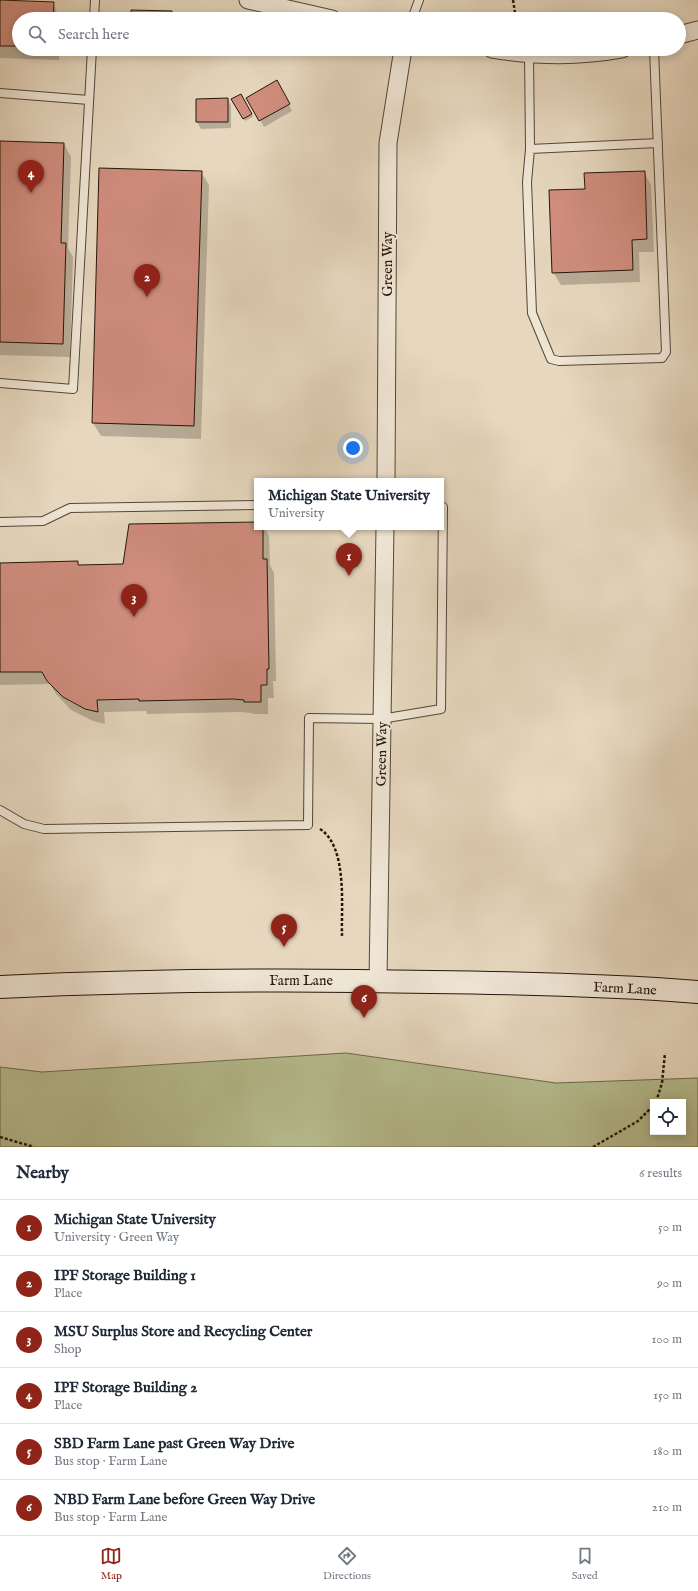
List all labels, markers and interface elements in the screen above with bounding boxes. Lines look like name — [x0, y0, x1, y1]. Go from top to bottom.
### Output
search box — [12, 12, 686, 56]
icon: search — [26, 23, 48, 45]
text: Search here — [58, 25, 129, 44]
pin: 4 — [18, 160, 44, 193]
street label: Green Way — [379, 231, 397, 296]
pin: 2 — [134, 264, 160, 297]
your location — [343, 438, 363, 458]
popup — [254, 478, 444, 530]
text: Michigan State University — [268, 486, 430, 505]
text: University — [268, 505, 324, 522]
pin: 1 — [336, 543, 362, 576]
pin: 3 — [121, 584, 147, 617]
street label: Green Way — [372, 721, 392, 787]
pin: 5 — [271, 914, 297, 947]
street label: Farm Lane — [269, 972, 333, 990]
street label: Farm Lane — [593, 978, 658, 1000]
pin: 6 — [351, 985, 377, 1018]
map controls — [650, 1099, 686, 1135]
button: locate — [650, 1099, 686, 1135]
text: Nearby — [16, 1163, 69, 1184]
text: 6 results — [639, 1165, 682, 1182]
text: Michigan State University — [54, 1210, 216, 1229]
text: 1 — [27, 1219, 31, 1236]
text: 50 m — [658, 1219, 682, 1236]
text: University · Green Way — [54, 1229, 179, 1246]
text: IPF Storage Building 1 — [54, 1266, 196, 1285]
text: 2 — [26, 1275, 32, 1292]
text: 90 m — [657, 1275, 682, 1292]
text: Place — [54, 1285, 82, 1302]
text: MSU Surplus Store and Recycling Center — [54, 1322, 312, 1341]
text: 3 — [27, 1331, 31, 1348]
text: 100 m — [652, 1331, 682, 1348]
text: Shop — [54, 1341, 82, 1358]
text: IPF Storage Building 2 — [54, 1378, 197, 1397]
text: 4 — [26, 1387, 32, 1404]
text: 150 m — [653, 1387, 682, 1404]
text: Place — [54, 1397, 82, 1414]
text: SBD Farm Lane past Green Way Drive — [54, 1434, 294, 1453]
text: 5 — [27, 1443, 31, 1460]
text: 180 m — [653, 1443, 682, 1460]
text: Bus stop · Farm Lane — [54, 1453, 167, 1470]
text: NBD Farm Lane before Green Way Drive — [54, 1490, 315, 1509]
text: 6 — [26, 1499, 32, 1516]
text: 210 m — [652, 1499, 682, 1516]
text: Bus stop · Farm Lane — [54, 1509, 167, 1526]
tab: Map — [100, 1545, 122, 1583]
tab: Directions — [323, 1545, 371, 1583]
tab: Saved — [572, 1545, 598, 1583]

